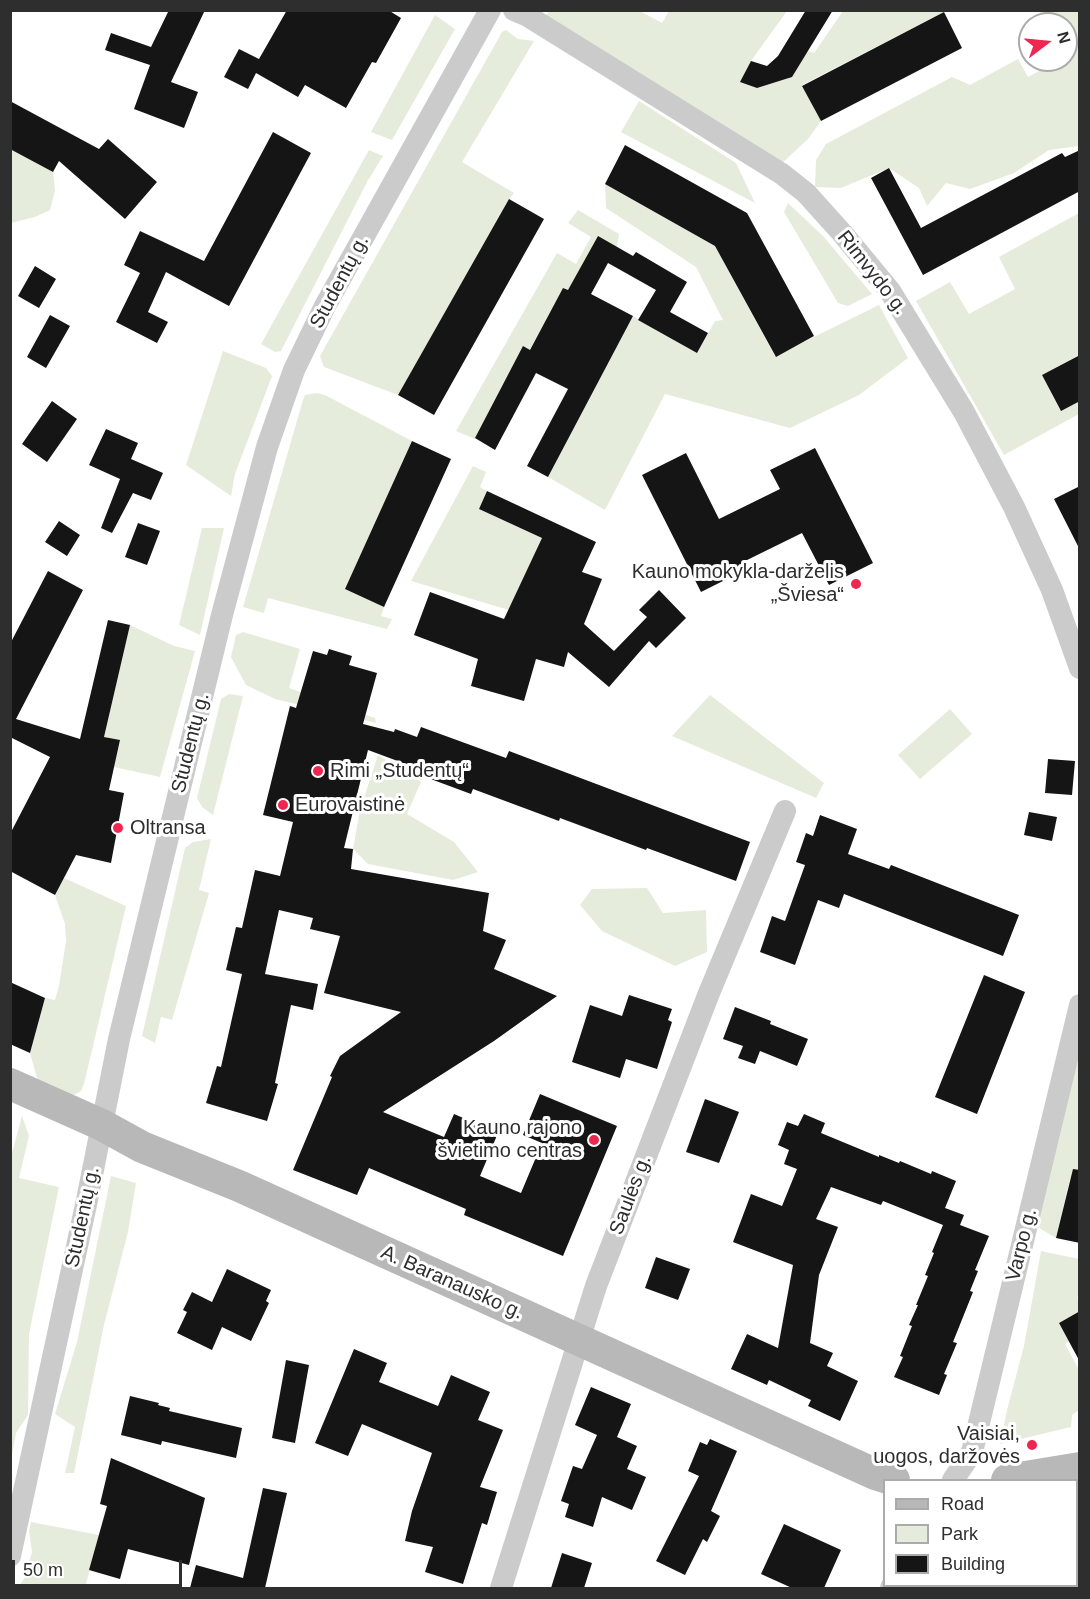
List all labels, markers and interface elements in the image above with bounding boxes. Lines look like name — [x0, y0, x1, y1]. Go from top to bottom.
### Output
north arrow — [1018, 12, 1078, 72]
text: N — [1054, 30, 1074, 45]
street label: Rimvydo g. — [832, 226, 912, 320]
street label: Studentų g. — [305, 231, 375, 333]
place label: Kauno mokykla-darželis „Šviesa“ — [632, 560, 844, 607]
marker: Kauno mokykla-darželis „Šviesa“ — [849, 577, 863, 591]
street label: Studentų g. — [167, 690, 215, 796]
place label: Rimi „Studentų“ — [330, 759, 469, 783]
marker: Rimi „Studentų“ — [311, 764, 325, 778]
place label: Eurovaistinė — [295, 793, 405, 817]
marker: Eurovaistinė — [276, 798, 290, 812]
place label: Oltransa — [130, 816, 206, 840]
marker: Oltransa — [111, 821, 125, 835]
place label: Kauno rajono švietimo centras — [438, 1116, 582, 1163]
marker: Kauno rajono švietimo centras — [587, 1133, 601, 1147]
street label: Saulės g. — [605, 1152, 657, 1238]
street label: Studentų g. — [61, 1164, 105, 1270]
street label: Varpo g. — [1001, 1206, 1043, 1284]
street label: A. Baranausko g. — [377, 1241, 527, 1325]
place label: Vaisiai, uogos, daržovės — [873, 1422, 1020, 1469]
marker: Vaisiai, uogos, daržovės — [1025, 1438, 1039, 1452]
legend — [883, 1479, 1078, 1587]
text: Road — [941, 1494, 984, 1514]
text: Park — [941, 1524, 978, 1544]
scale bar — [15, 1548, 184, 1586]
text: Building — [941, 1554, 1005, 1574]
text: 50 m — [23, 1560, 63, 1580]

